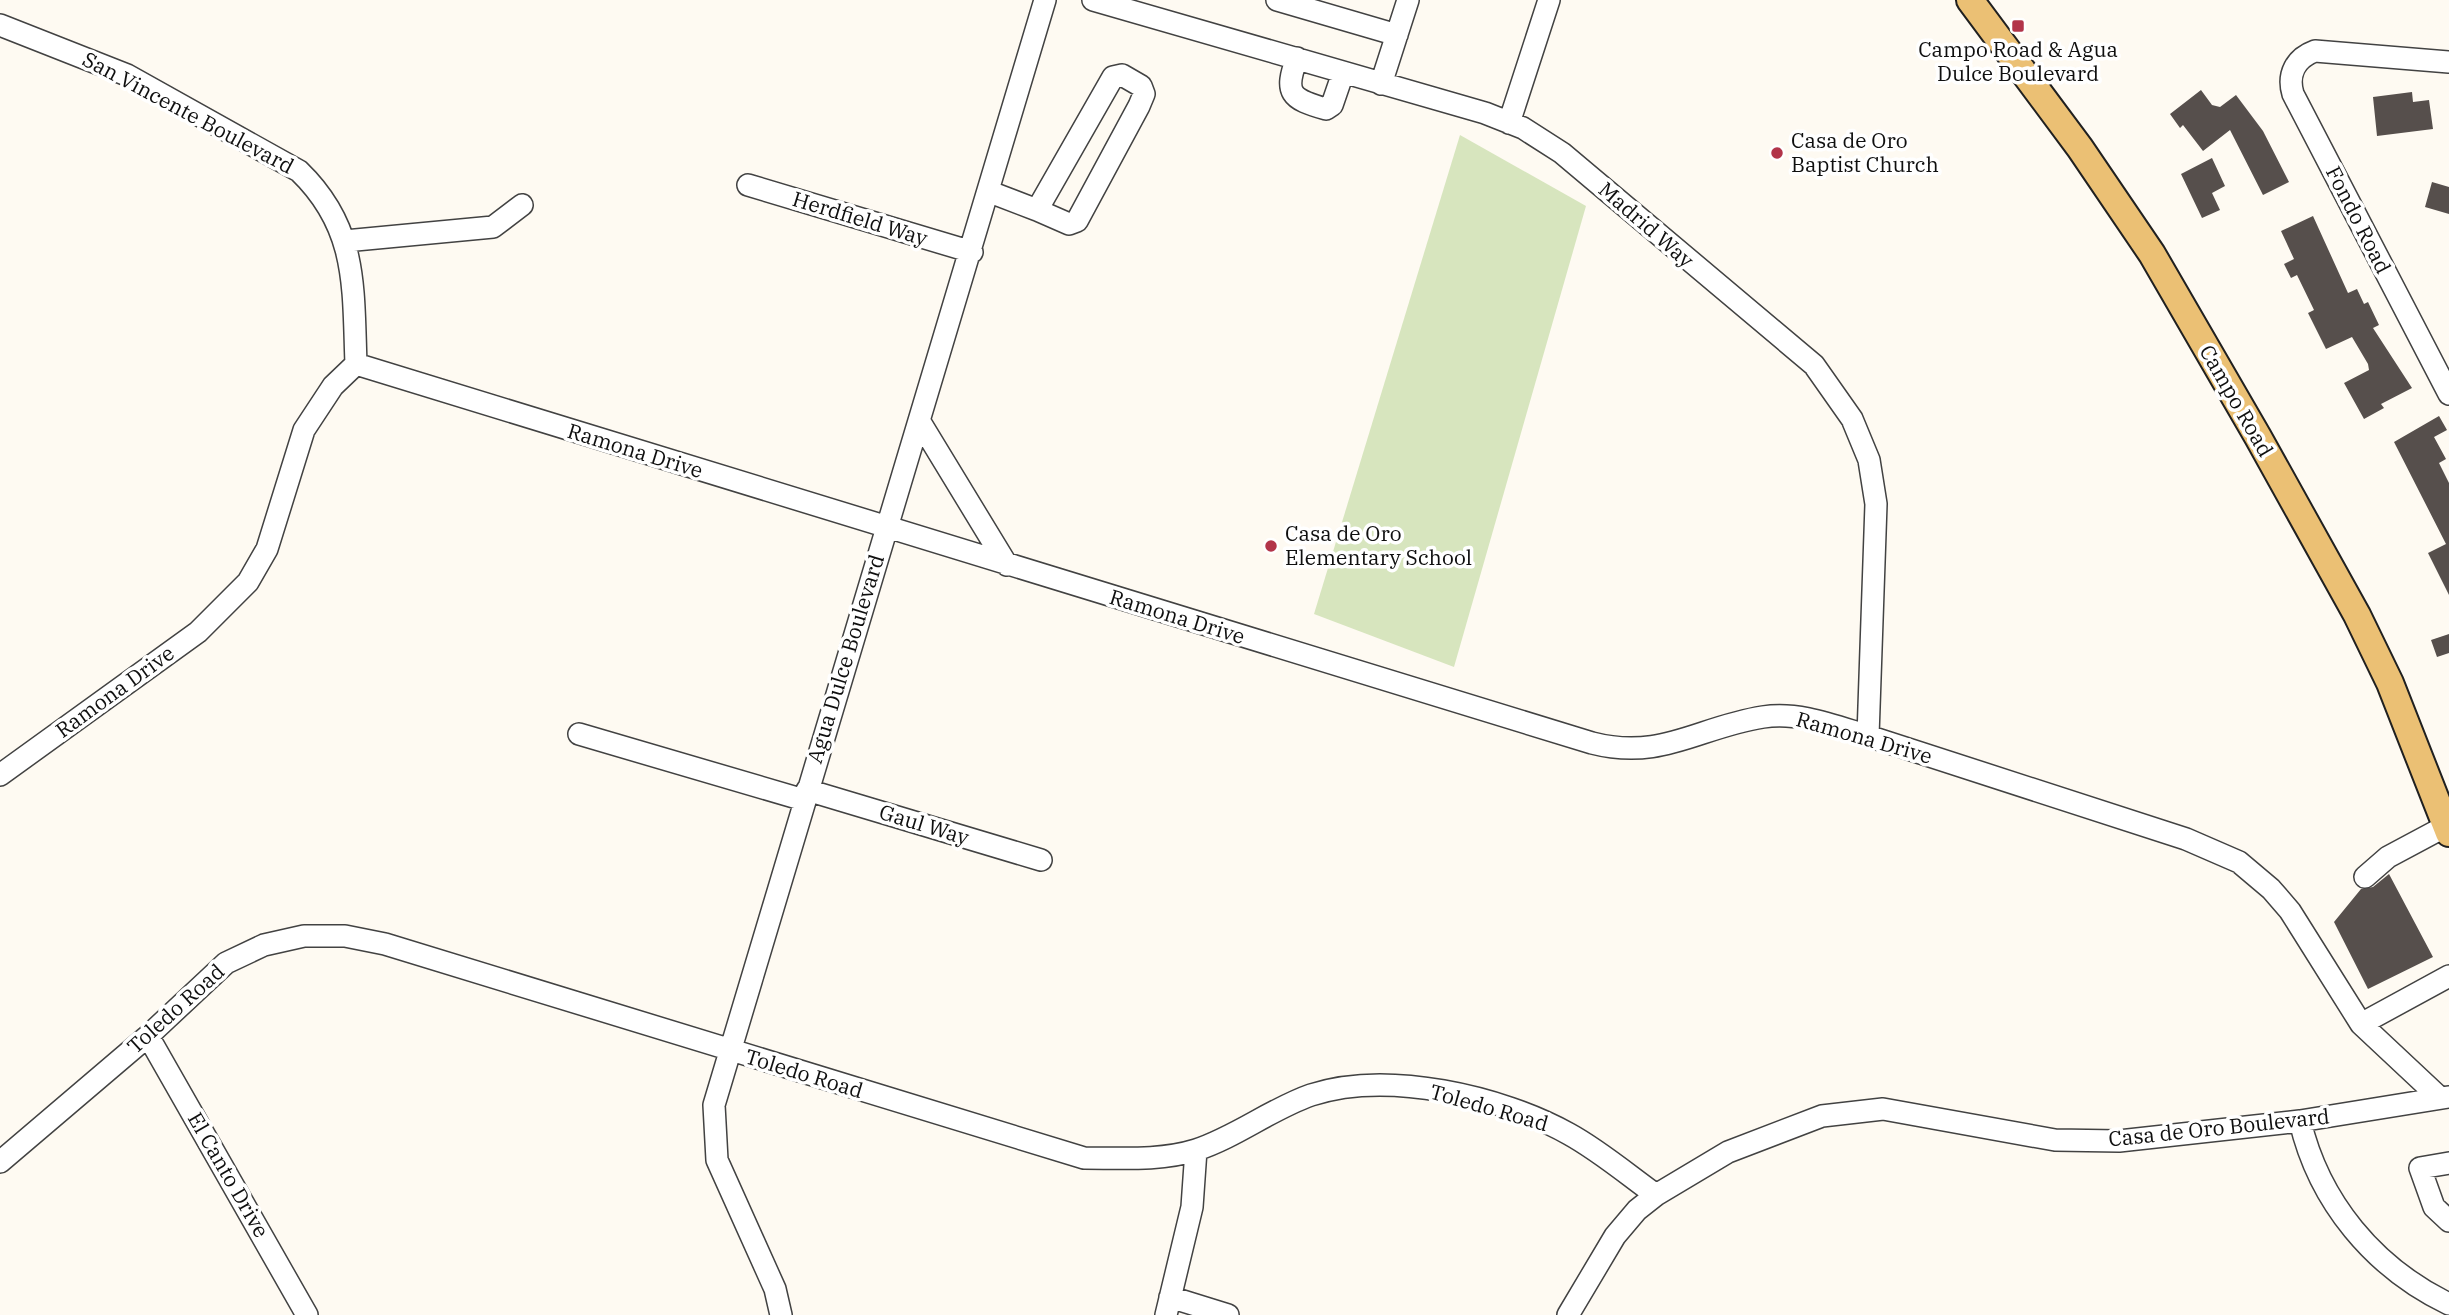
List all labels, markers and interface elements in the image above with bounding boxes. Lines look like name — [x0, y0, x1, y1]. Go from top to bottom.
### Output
marker: Campo Road & Agua Dulce Boulevard — [2010, 18, 2026, 34]
place label: Campo Road & Agua Dulce Boulevard — [1918, 35, 2118, 87]
street label: San Vincente Boulevard — [78, 44, 299, 180]
place label: Casa de Oro Baptist Church — [1791, 126, 1939, 178]
marker: Casa de Oro Baptist Church — [1769, 145, 1785, 161]
street label: Fondo Road — [2320, 161, 2398, 278]
street label: Madrid Way — [1593, 175, 1701, 274]
street label: Herdfield Way — [789, 184, 932, 252]
street label: Campo Road — [2194, 339, 2280, 462]
street label: Ramona Drive — [564, 416, 706, 484]
place label: Casa de Oro Elementary School — [1285, 519, 1472, 571]
marker: Casa de Oro Elementary School — [1263, 538, 1279, 554]
street label: Agua Dulce Boulevard — [800, 551, 890, 767]
street label: Ramona Drive — [1106, 582, 1248, 650]
street label: Ramona Drive — [49, 639, 179, 744]
street label: Ramona Drive — [1793, 704, 1936, 770]
street label: Gaul Way — [876, 797, 973, 851]
street label: Toledo Road — [121, 957, 230, 1059]
street label: Toledo Road — [742, 1042, 867, 1104]
street label: Toledo Road — [1427, 1077, 1552, 1137]
street label: Casa de Oro Boulevard — [2107, 1101, 2331, 1153]
street label: El Canto Drive — [182, 1107, 276, 1242]

